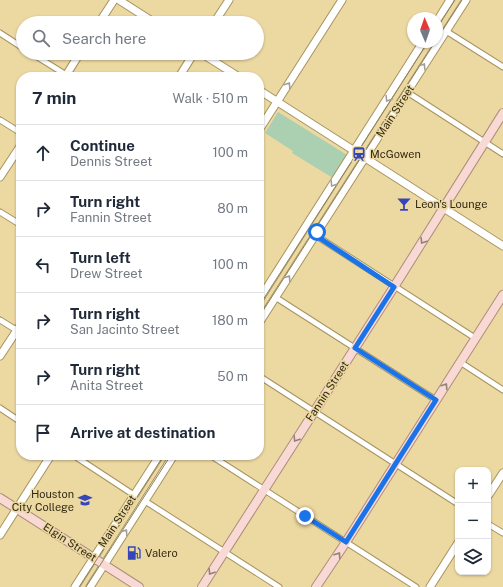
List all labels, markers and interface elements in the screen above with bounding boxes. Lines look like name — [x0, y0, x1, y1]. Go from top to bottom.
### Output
north arrow — [407, 12, 443, 48]
search box — [16, 16, 264, 60]
icon: search — [30, 27, 52, 49]
text: Search here — [62, 30, 146, 47]
one-way arrow — [419, 63, 426, 70]
one-way arrow — [283, 82, 291, 89]
street label: Main Street — [374, 83, 416, 139]
text: 7 min — [32, 88, 76, 108]
text: Walk · 510 m — [173, 91, 248, 106]
one-way arrow — [385, 95, 392, 102]
text: Continue — [70, 137, 135, 154]
icon: ahead — [32, 142, 54, 164]
text: 100 m — [212, 145, 248, 160]
station icon: McGowen — [351, 146, 367, 162]
place label: McGowen — [370, 148, 421, 160]
text: Dennis Street — [70, 154, 152, 169]
one-way arrow — [331, 179, 338, 186]
text: Turn right — [70, 193, 140, 210]
bar icon: Leon's Lounge — [396, 196, 412, 212]
icon: right — [32, 198, 54, 220]
place label: Leon's Lounge — [415, 198, 487, 210]
text: 80 m — [217, 201, 248, 216]
text: Fannin Street — [70, 210, 152, 225]
route start — [308, 223, 326, 241]
one-way arrow — [420, 237, 427, 244]
text: Turn left — [70, 249, 131, 266]
icon: left — [32, 254, 54, 276]
text: 100 m — [212, 257, 248, 272]
text: Drew Street — [70, 266, 143, 281]
one-way arrow — [283, 275, 290, 282]
text: Turn right — [70, 305, 140, 322]
icon: right — [32, 310, 54, 332]
text: 180 m — [212, 313, 248, 328]
text: San Jacinto Street — [70, 322, 180, 337]
street label: Fannin Street — [303, 359, 351, 423]
text: Turn right — [70, 361, 140, 378]
icon: right — [32, 366, 54, 388]
text: 50 m — [217, 369, 248, 384]
text: Anita Street — [70, 378, 143, 393]
one-way arrow — [440, 383, 448, 390]
icon: arrive — [32, 422, 54, 444]
text: Arrive at destination — [70, 424, 215, 441]
one-way arrow — [293, 435, 301, 442]
map controls — [455, 467, 491, 575]
button: + — [455, 467, 491, 503]
place label: Houston City College — [12, 488, 74, 513]
school or university icon: Houston City College — [77, 492, 93, 508]
street label: Main Street — [96, 493, 138, 549]
button: − — [455, 503, 491, 539]
route end — [296, 507, 314, 525]
street label: Elgin Street — [41, 520, 99, 564]
one-way arrow — [121, 529, 128, 536]
button: layers — [455, 539, 491, 575]
fuel station icon: Valero — [126, 545, 142, 561]
place label: Valero — [145, 547, 178, 559]
one-way arrow — [333, 552, 341, 559]
one-way arrow — [208, 568, 215, 575]

